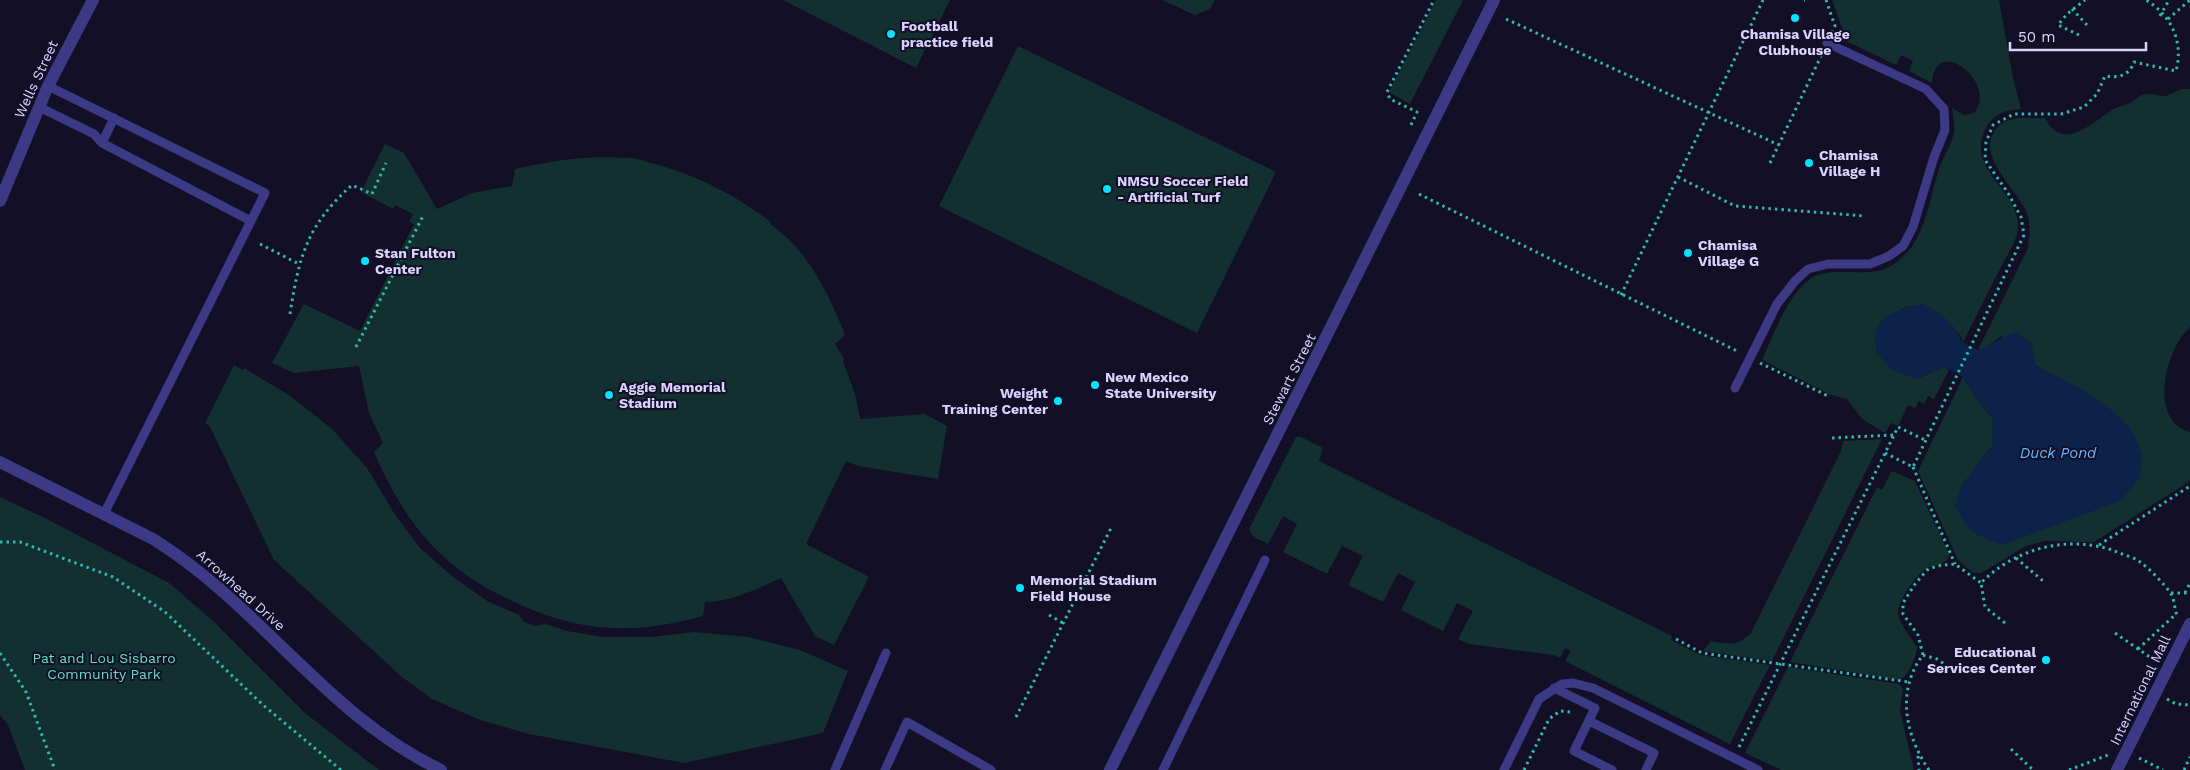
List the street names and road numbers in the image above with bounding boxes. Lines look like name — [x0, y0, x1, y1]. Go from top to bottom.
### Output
street label: Wells Street — [11, 37, 61, 120]
street label: Stewart Street — [1259, 331, 1319, 427]
street label: Arrowhead Drive — [194, 546, 288, 634]
street label: International Mall — [2106, 632, 2174, 747]

